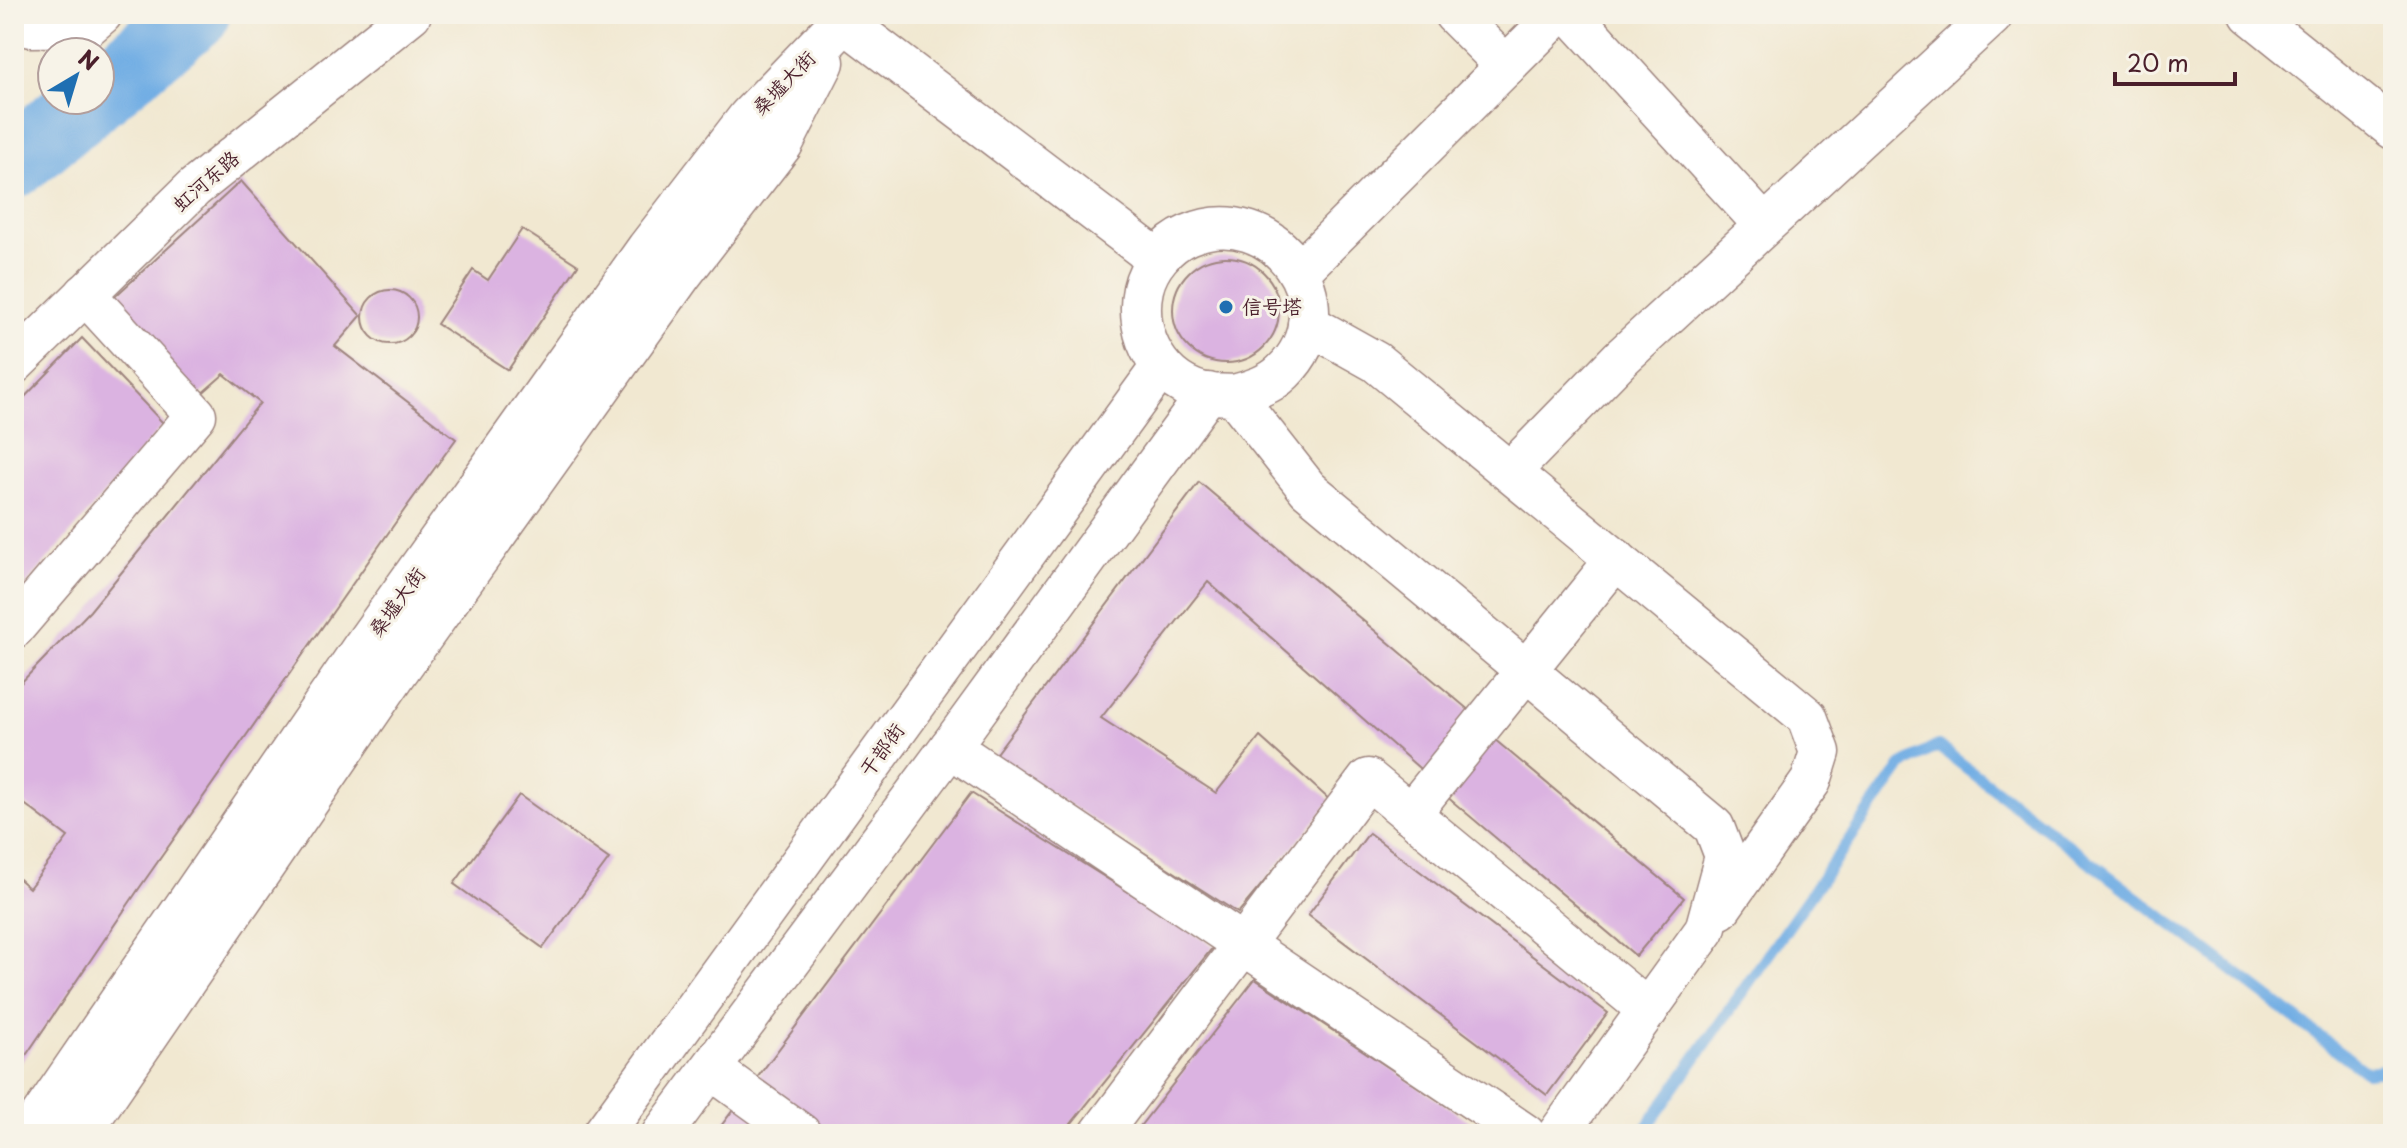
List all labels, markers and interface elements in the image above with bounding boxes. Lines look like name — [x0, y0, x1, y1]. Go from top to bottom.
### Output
north arrow — [36, 36, 116, 116]
scale bar — [2115, 36, 2235, 86]
text: N — [72, 41, 106, 77]
street label: 桑墟大街 — [745, 43, 822, 121]
text: 20 m — [2127, 44, 2189, 80]
street label: 虹河东路 — [165, 142, 246, 218]
place label: 信号塔 — [1242, 291, 1302, 321]
marker: 信号塔 — [1217, 298, 1235, 316]
street label: 桑墟大街 — [361, 560, 432, 643]
street label: 干部街 — [851, 716, 911, 782]

